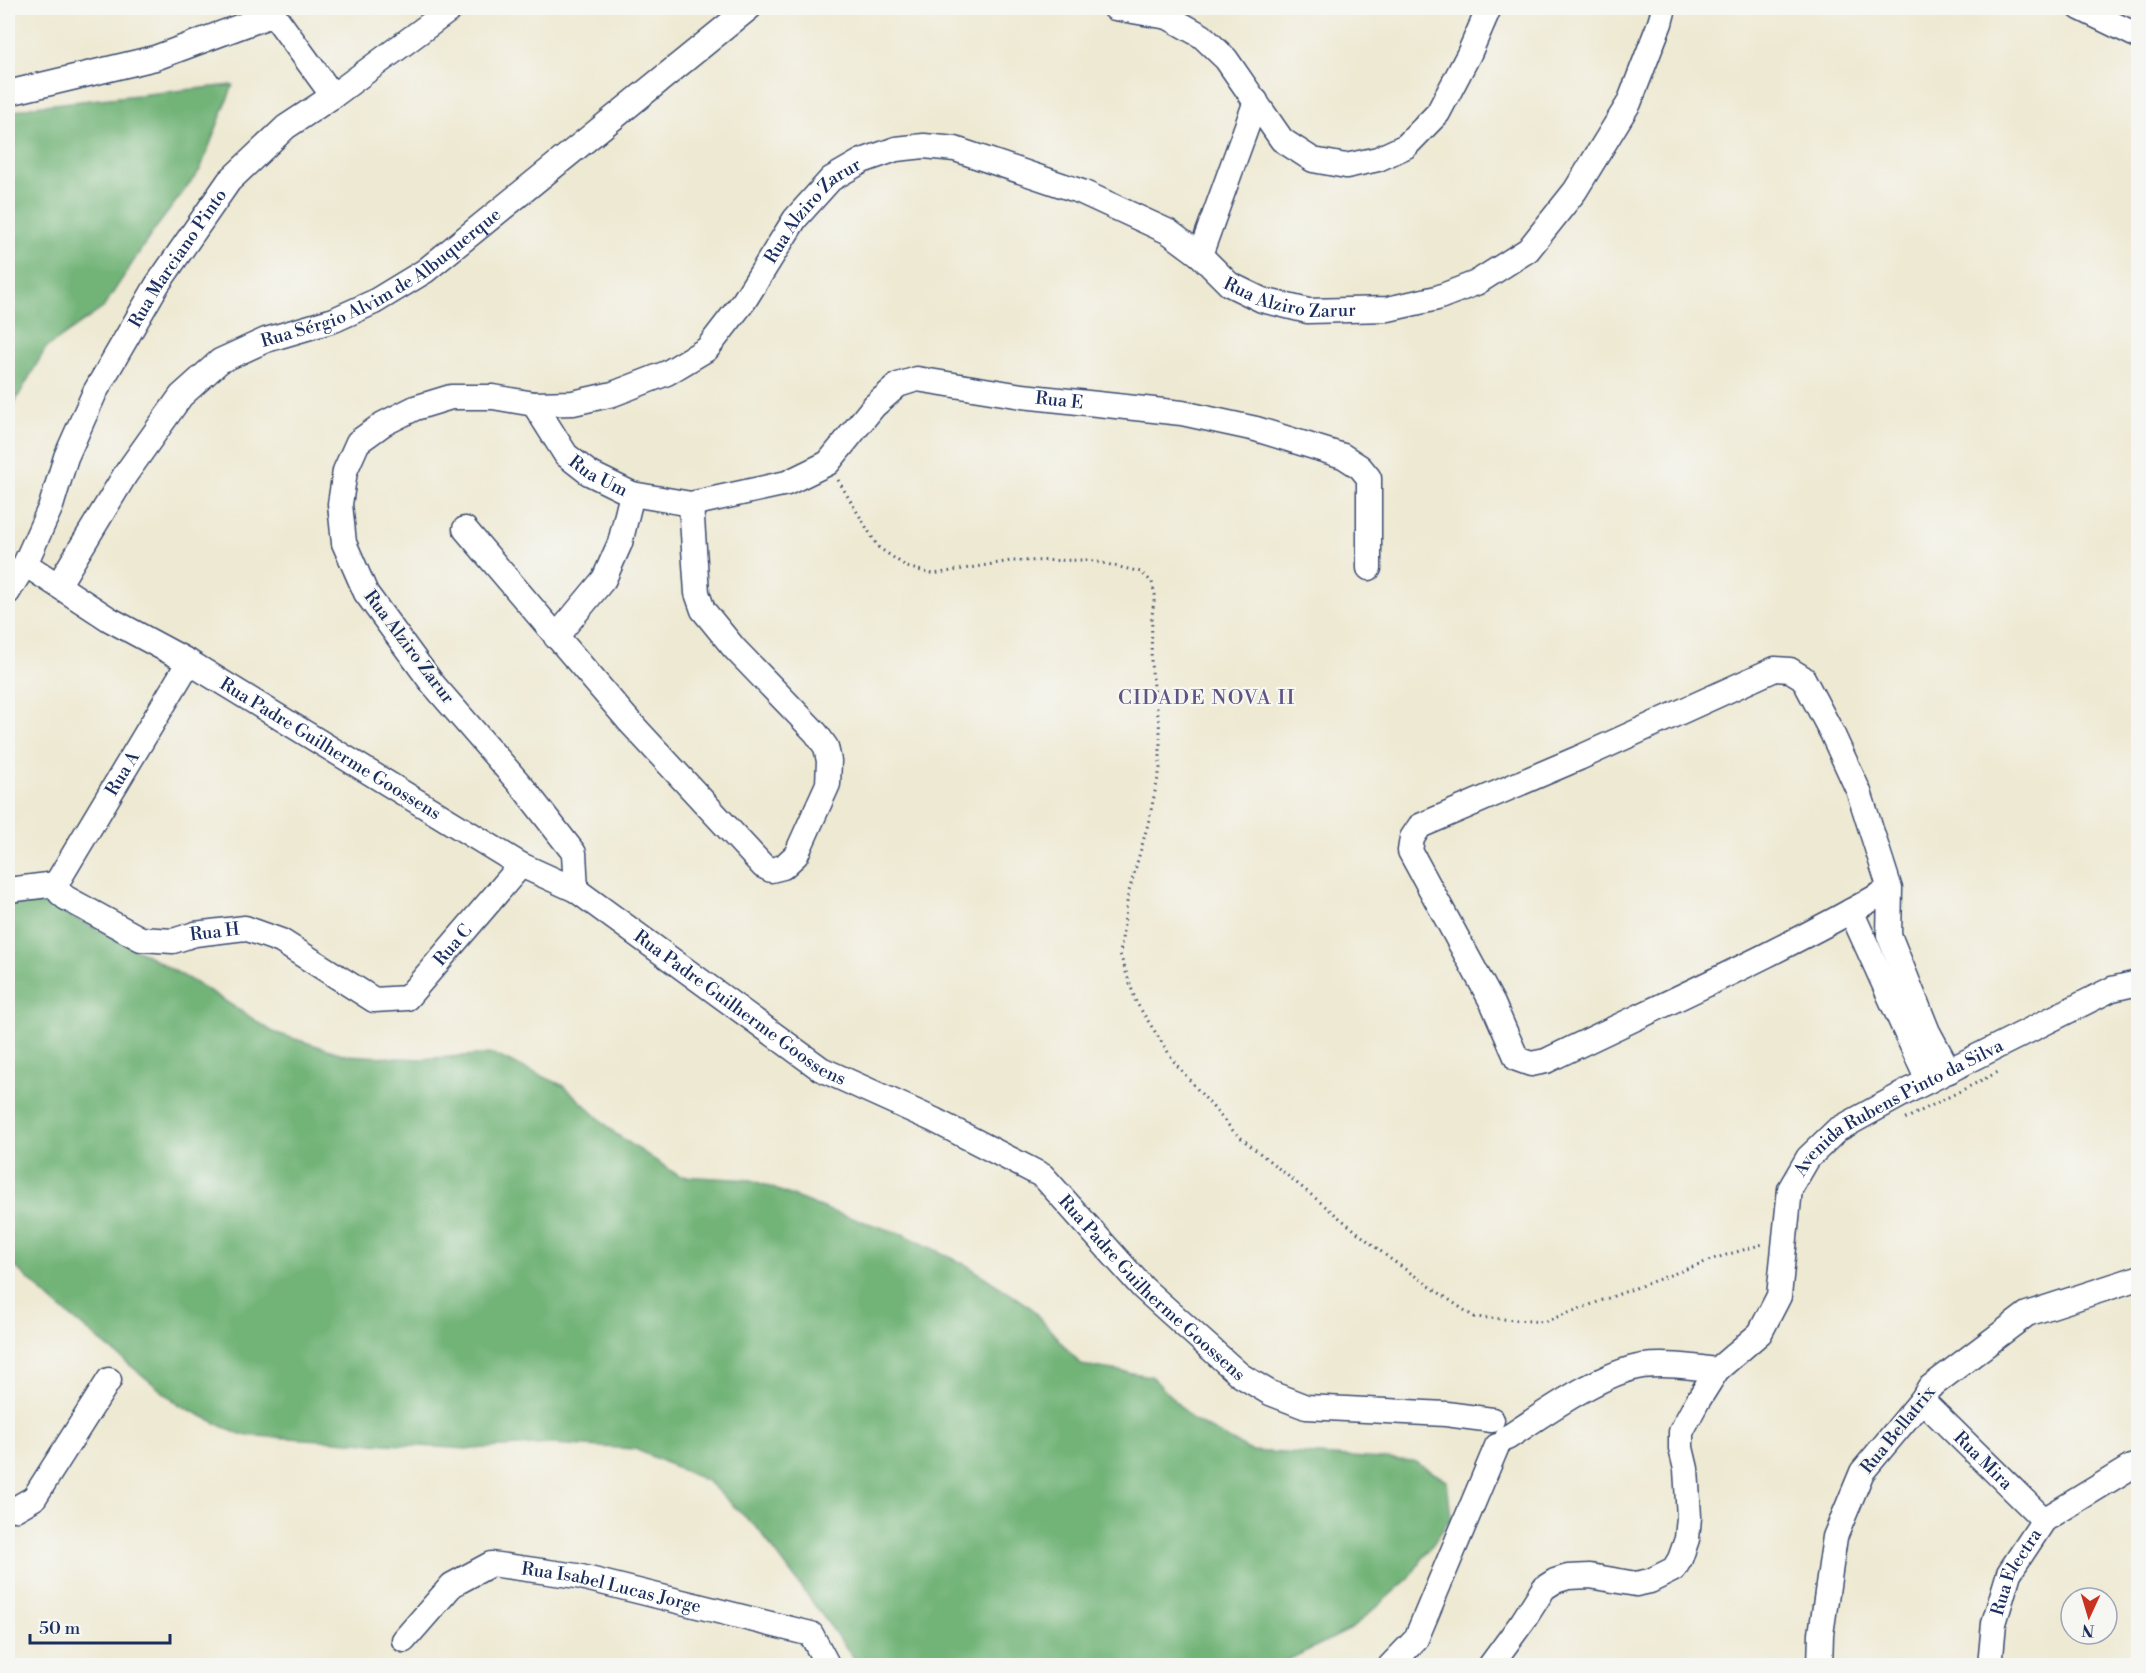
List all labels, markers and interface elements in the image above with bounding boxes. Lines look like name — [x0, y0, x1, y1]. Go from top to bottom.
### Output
street label: Rua Alziro Zarur — [759, 153, 865, 268]
street label: Rua Marciano Pinto — [123, 184, 232, 332]
street label: Rua Sérgio Alvim de Albuquerque — [258, 203, 505, 352]
street label: Rua Alziro Zarur — [1220, 272, 1356, 322]
street label: Rua E — [1034, 386, 1084, 414]
street label: Rua Um — [564, 450, 632, 502]
street label: Rua Alziro Zarur — [359, 586, 459, 709]
street label: Rua Padre Guilherme Goossens — [216, 672, 445, 825]
district label: CIDADE NOVA II — [1118, 686, 1296, 711]
street label: Rua A — [100, 746, 145, 800]
street label: Rua H — [188, 917, 241, 946]
street label: Rua C — [428, 919, 477, 971]
street label: Rua Padre Guilherme Goossens — [629, 925, 850, 1090]
street label: Avenida Rubens Pinto da Silva — [1788, 1033, 2008, 1181]
street label: Rua Padre Guilherme Goossens — [1054, 1190, 1250, 1386]
street label: Rua Bellatrix — [1856, 1381, 1941, 1479]
street label: Rua Mira — [1949, 1426, 2018, 1495]
street label: Rua Electra — [1985, 1523, 2047, 1618]
street label: Rua Isabel Lucas Jorge — [520, 1557, 704, 1618]
north arrow — [2059, 1586, 2119, 1646]
scale bar — [30, 1607, 170, 1645]
text: 50 m — [39, 1617, 81, 1640]
text: N — [2081, 1620, 2095, 1640]

